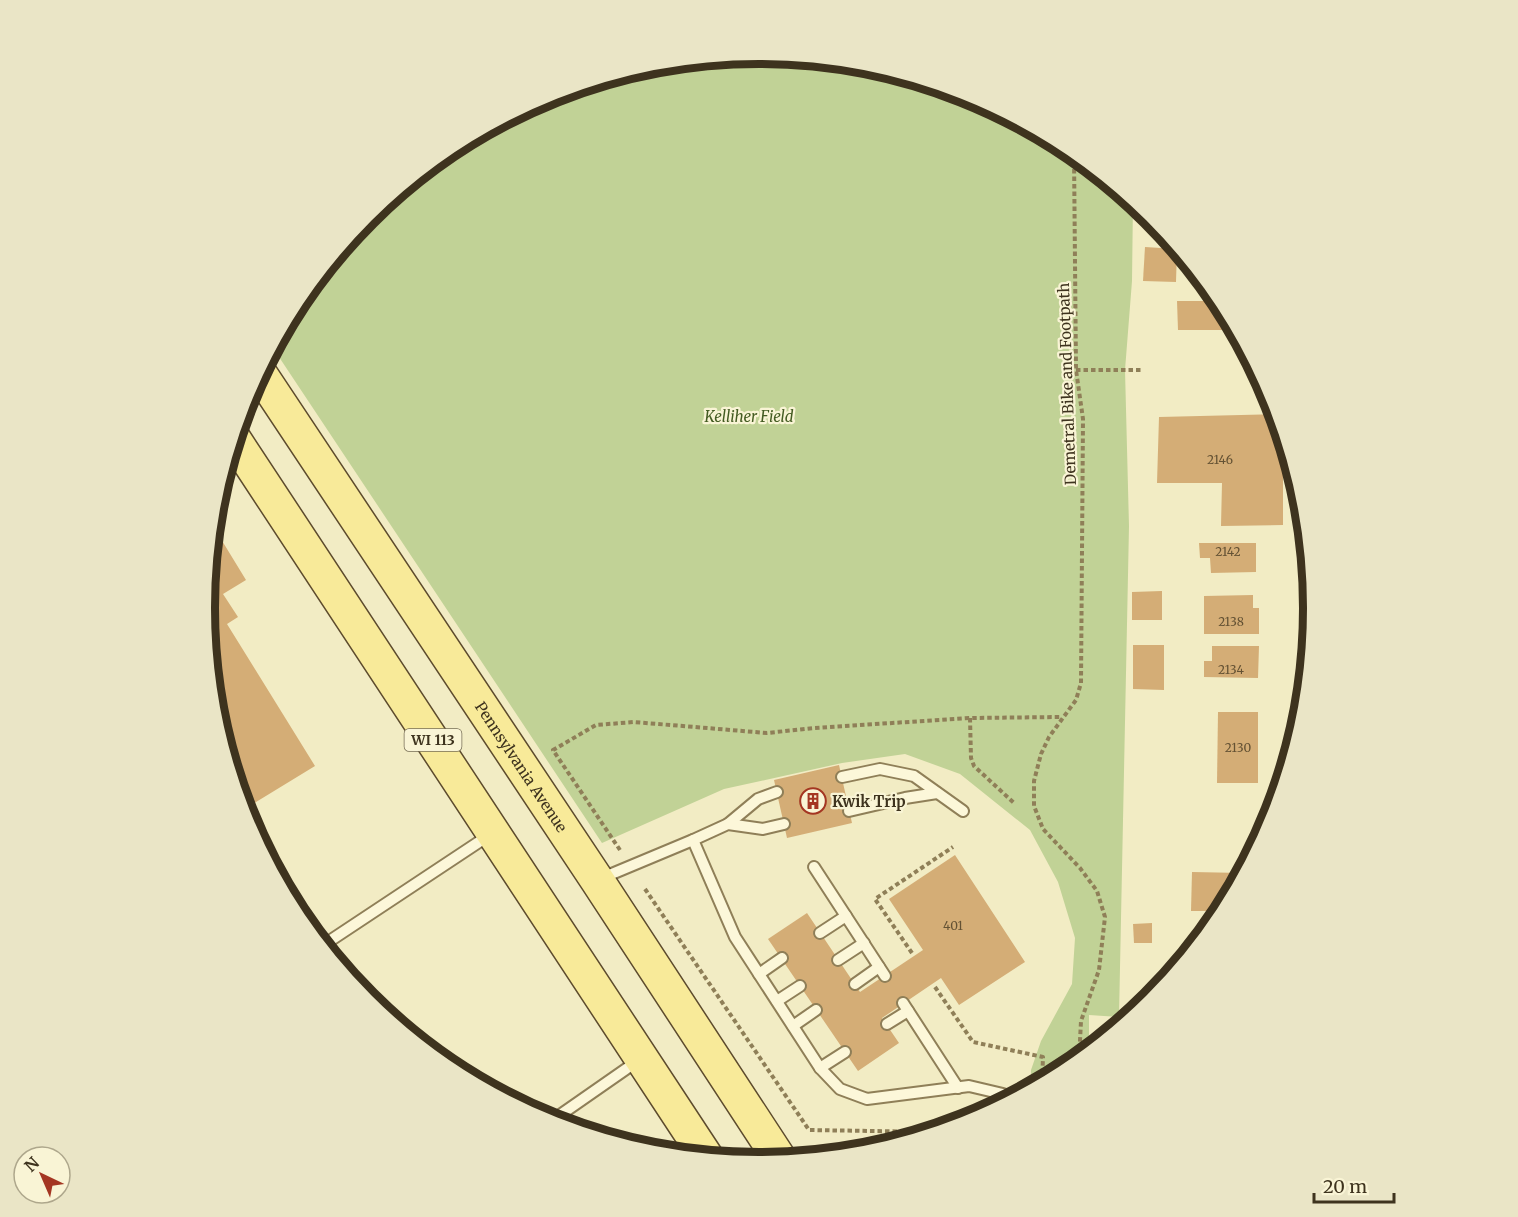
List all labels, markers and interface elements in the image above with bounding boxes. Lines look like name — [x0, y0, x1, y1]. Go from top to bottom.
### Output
street label: Demetral Bike and Footpath — [1054, 282, 1080, 486]
park label: Kelliher Field — [703, 407, 794, 426]
house number: 2146 — [1207, 452, 1233, 467]
house number: 2142 — [1215, 544, 1241, 559]
house number: 2138 — [1218, 614, 1244, 629]
house number: 2134 — [1218, 662, 1245, 677]
street label: Pennsylvania Avenue — [471, 698, 572, 836]
road number: WI 113 — [404, 729, 462, 751]
house number: 2130 — [1225, 740, 1251, 755]
building icon: Kwik Trip — [798, 786, 828, 816]
place label: Kwik Trip — [832, 792, 906, 811]
house number: 401 — [943, 918, 964, 933]
north arrow — [12, 1145, 72, 1205]
text: N — [20, 1152, 43, 1176]
scale bar — [1314, 1166, 1394, 1204]
text: 20 m — [1323, 1175, 1367, 1198]

